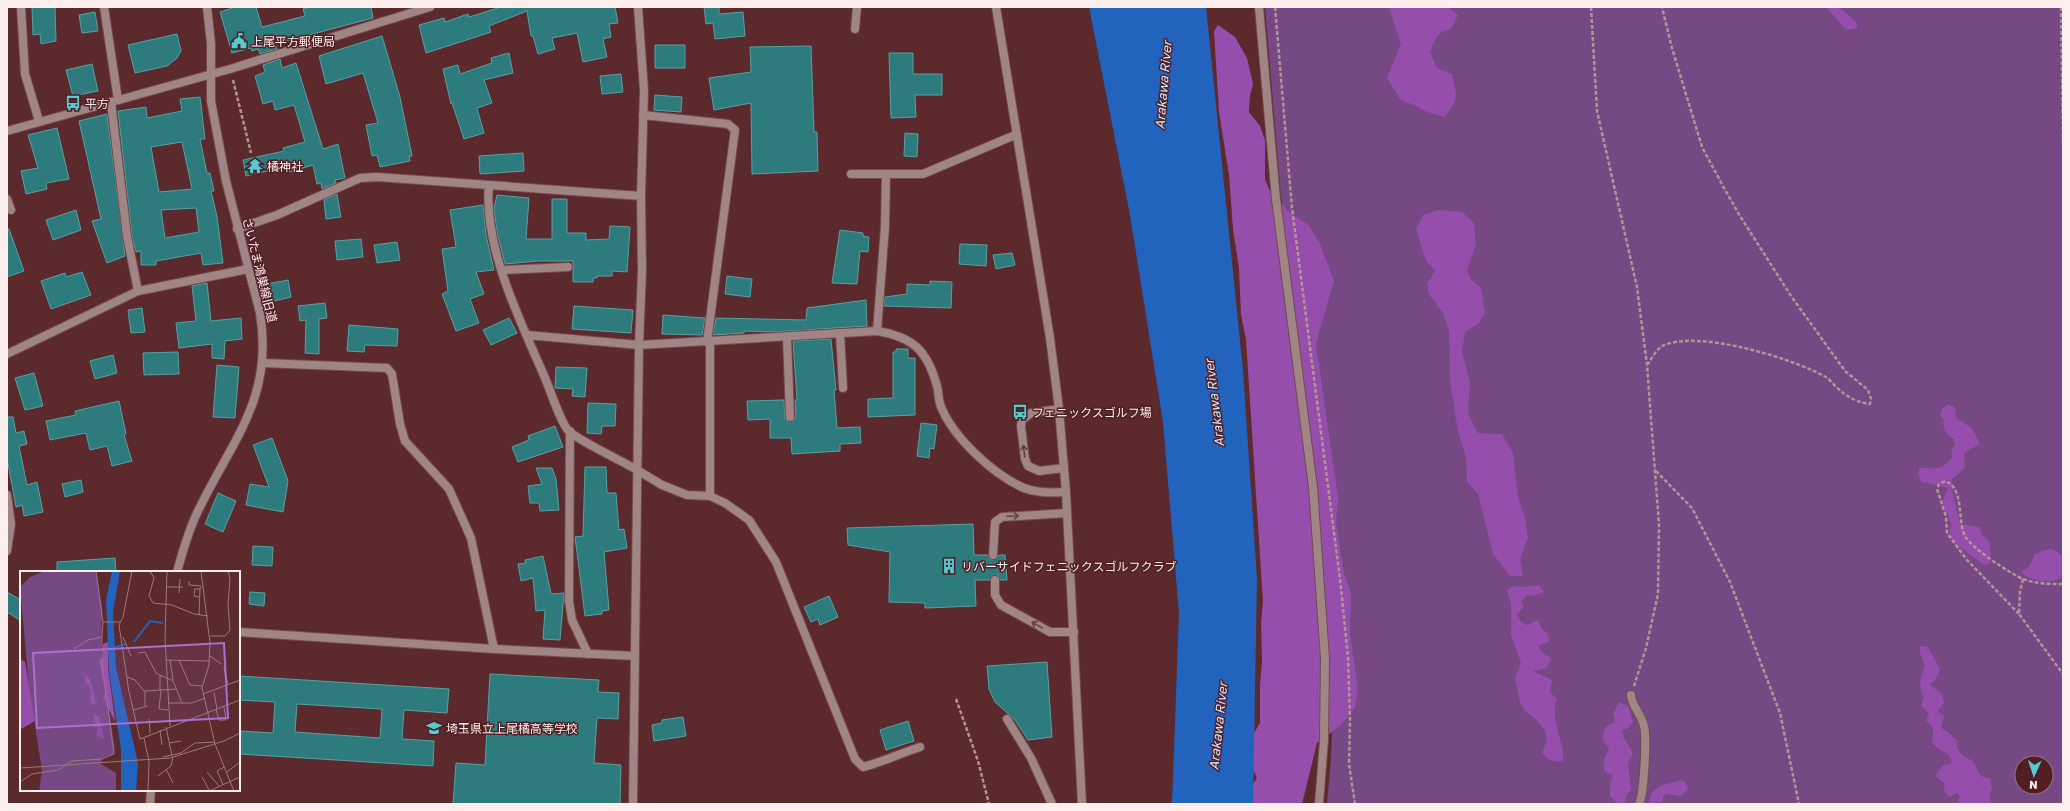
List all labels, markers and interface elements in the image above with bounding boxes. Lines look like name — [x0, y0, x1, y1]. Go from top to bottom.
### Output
public building icon: 上尾平方郵便局 — [230, 32, 248, 50]
place label: 上尾平方郵便局 — [251, 34, 335, 49]
water label: Arakawa River — [1151, 38, 1175, 130]
bus stop icon: 平方 — [64, 94, 82, 112]
place label: 平方 — [85, 96, 109, 111]
temple icon: 橘神社 — [246, 157, 264, 175]
place label: 橘神社 — [267, 159, 303, 174]
street label: さいたま鴻巣線旧道 — [240, 216, 280, 324]
water label: Arakawa River — [1200, 356, 1227, 448]
bus stop icon: フェニックスゴルフ場 — [1011, 403, 1029, 421]
place label: フェニックスゴルフ場 — [1032, 405, 1152, 420]
one-way arrow — [1020, 444, 1028, 457]
one-way arrow — [1006, 512, 1019, 520]
building icon: リバーサイドフェニックスゴルフクラブ — [940, 557, 958, 575]
place label: リバーサイドフェニックスゴルフクラブ — [961, 559, 1176, 574]
inset map — [20, 571, 240, 791]
one-way arrow — [1031, 620, 1043, 628]
water label: Arakawa River — [1205, 679, 1231, 771]
school or university icon: 埼玉県立上尾橘高等学校 — [425, 719, 443, 737]
place label: 埼玉県立上尾橘高等学校 — [446, 721, 578, 736]
north arrow — [2014, 755, 2054, 795]
text: N — [2029, 779, 2038, 792]

